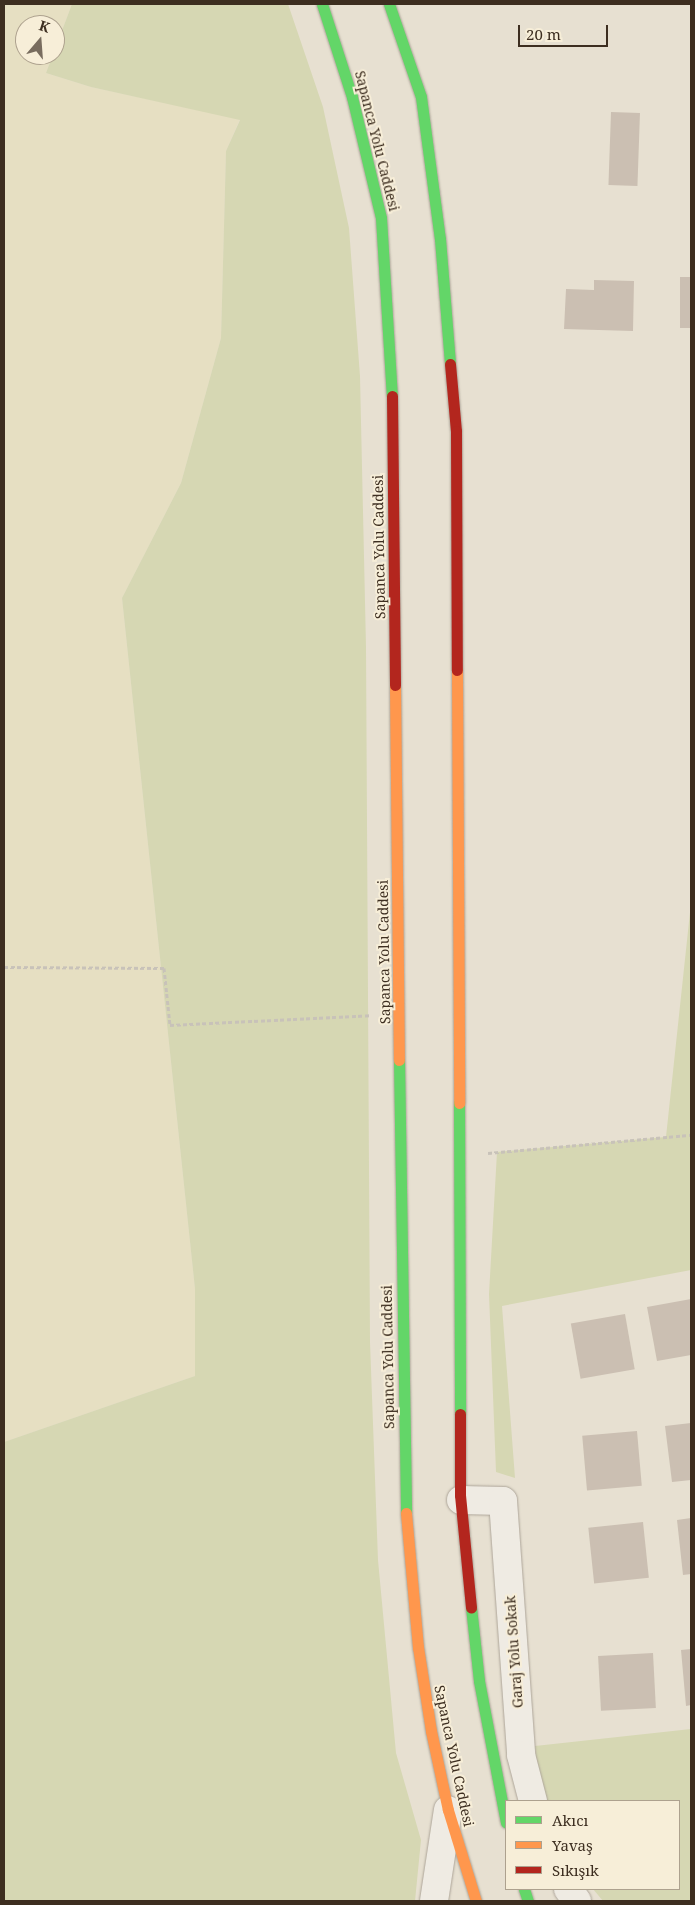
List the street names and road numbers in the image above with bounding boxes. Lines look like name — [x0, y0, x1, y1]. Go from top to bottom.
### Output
street label: Sapanca Yolu Caddesi — [351, 69, 403, 213]
street label: Sapanca Yolu Caddesi — [369, 475, 389, 619]
street label: Sapanca Yolu Caddesi — [374, 880, 394, 1024]
street label: Sapanca Yolu Caddesi — [378, 1285, 398, 1429]
street label: Garaj Yolu Sokak — [502, 1595, 526, 1709]
street label: Sapanca Yolu Caddesi — [431, 1684, 477, 1828]

